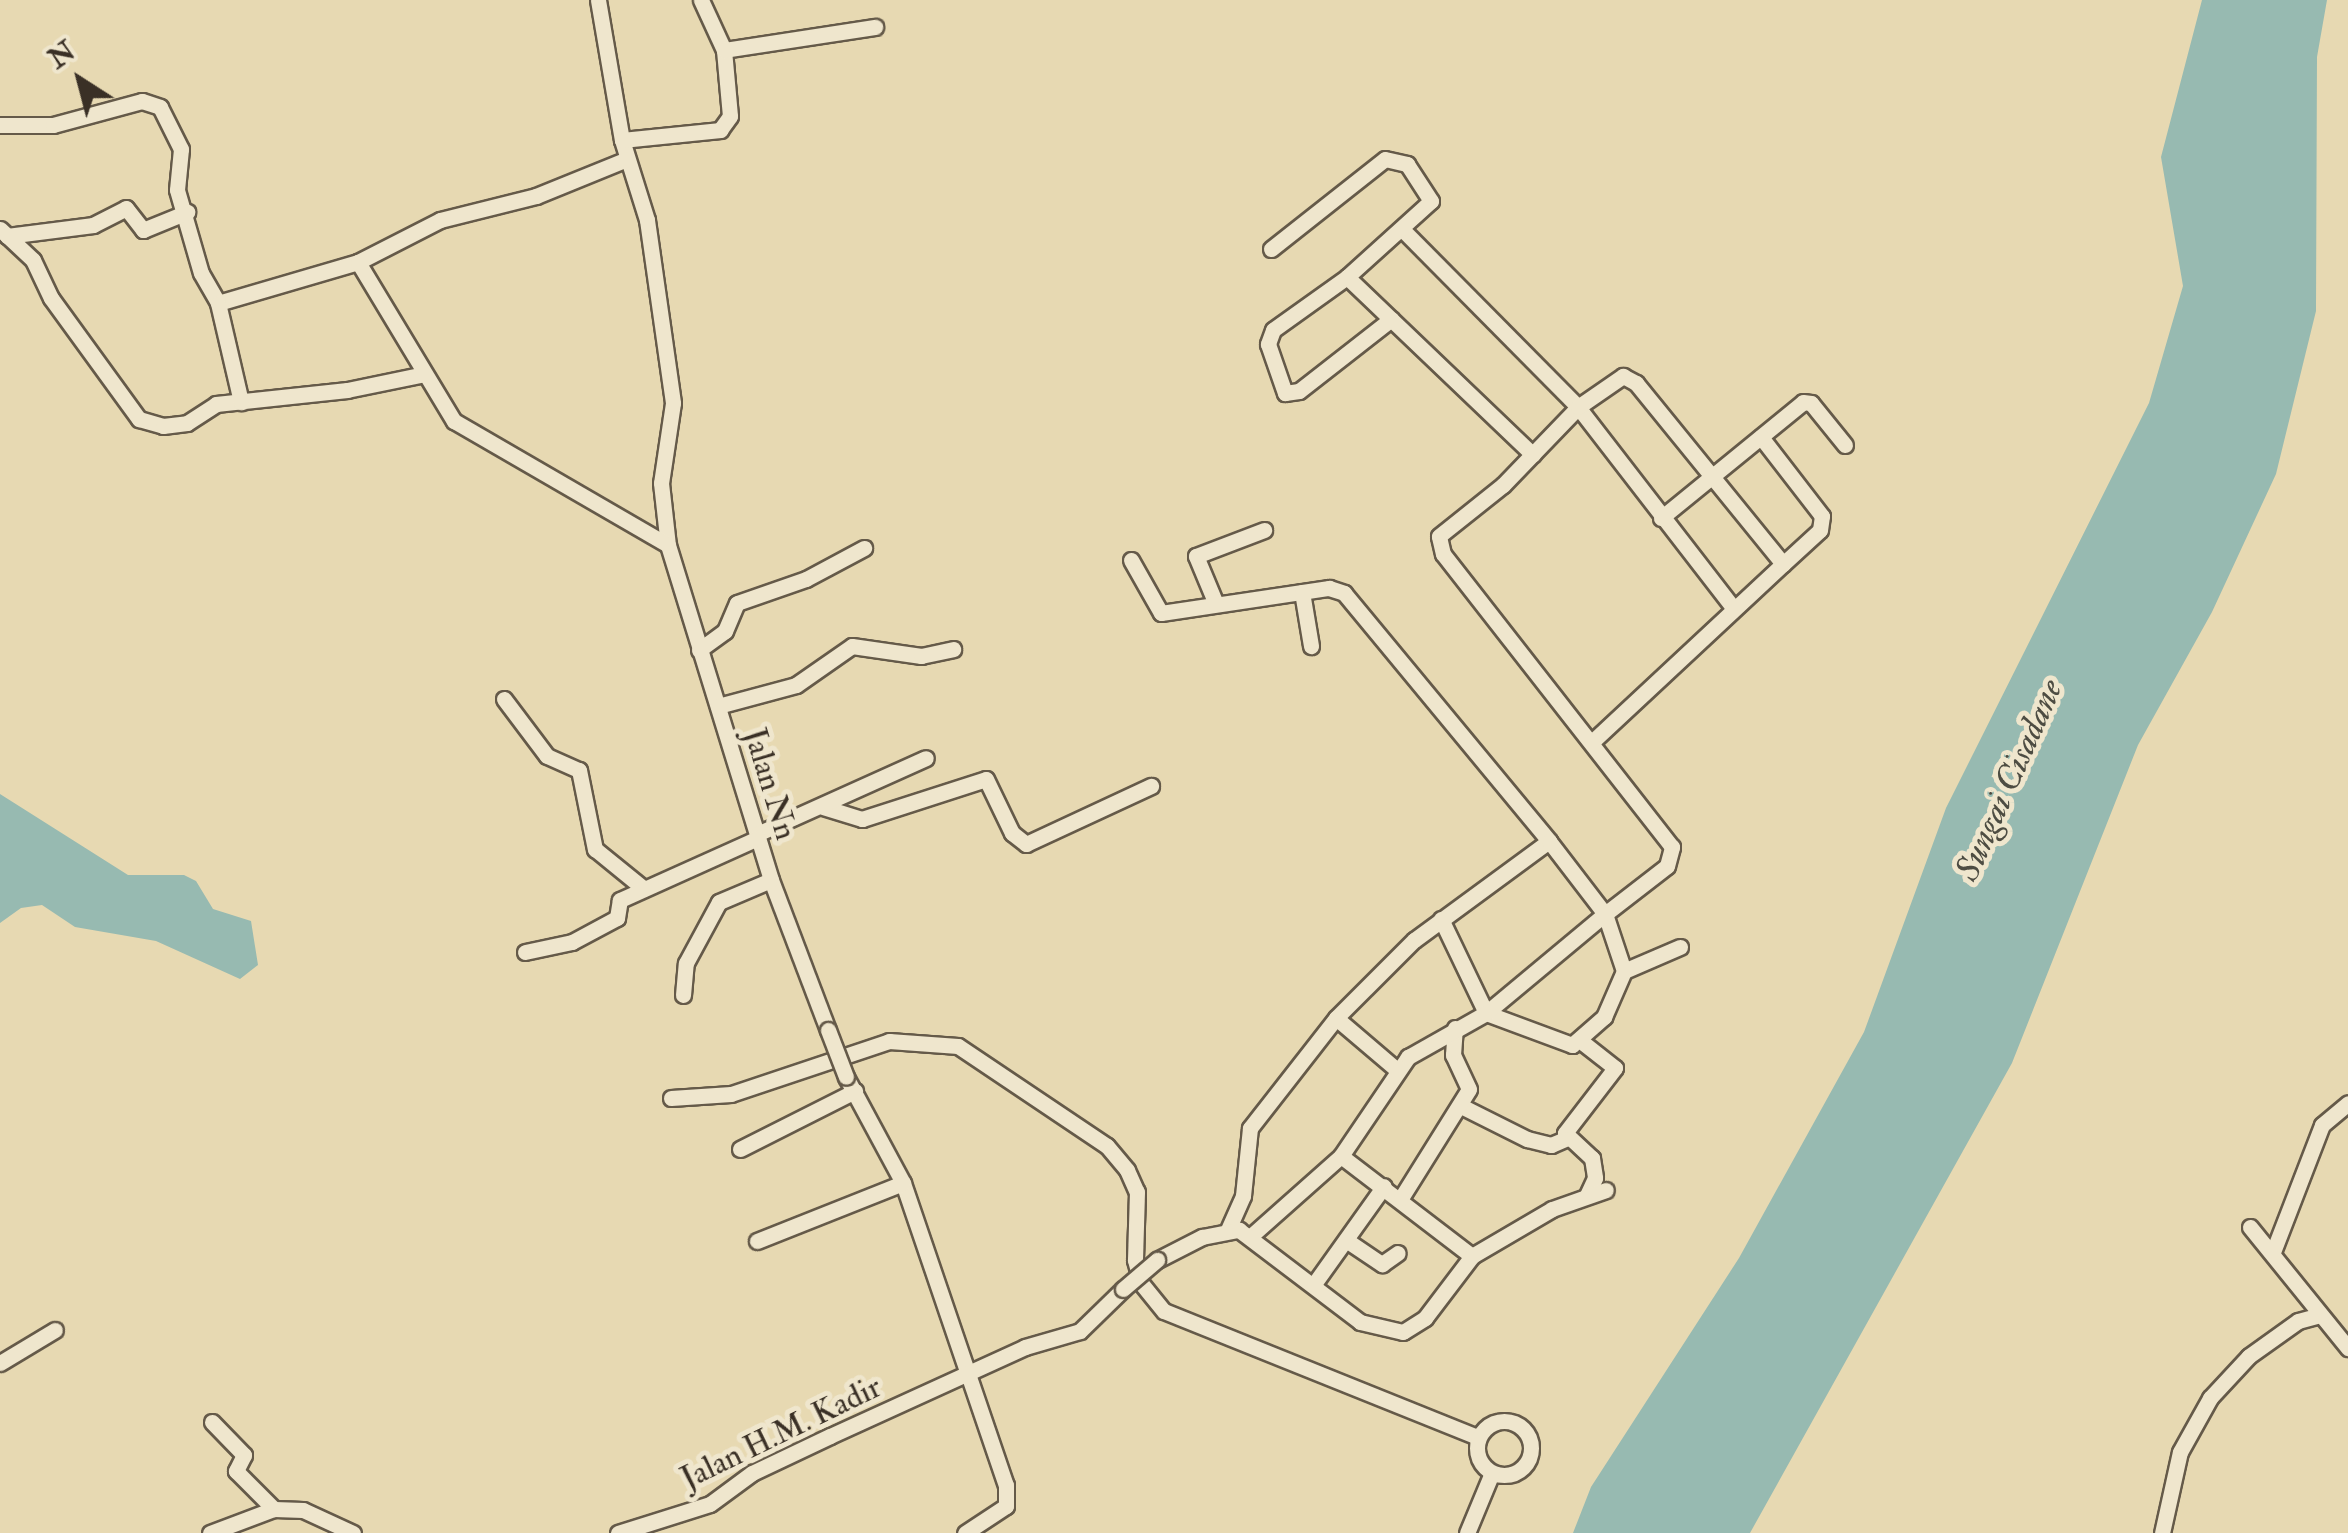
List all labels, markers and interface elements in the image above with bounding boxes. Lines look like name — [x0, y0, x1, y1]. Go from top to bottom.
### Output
north arrow — [30, 30, 130, 130]
text: N — [42, 34, 82, 77]
water label: Sungai Cisadane — [1946, 673, 2072, 887]
street label: Jalan Nn — [735, 724, 805, 844]
street label: Jalan H.M. Kadir — [675, 1368, 887, 1498]

